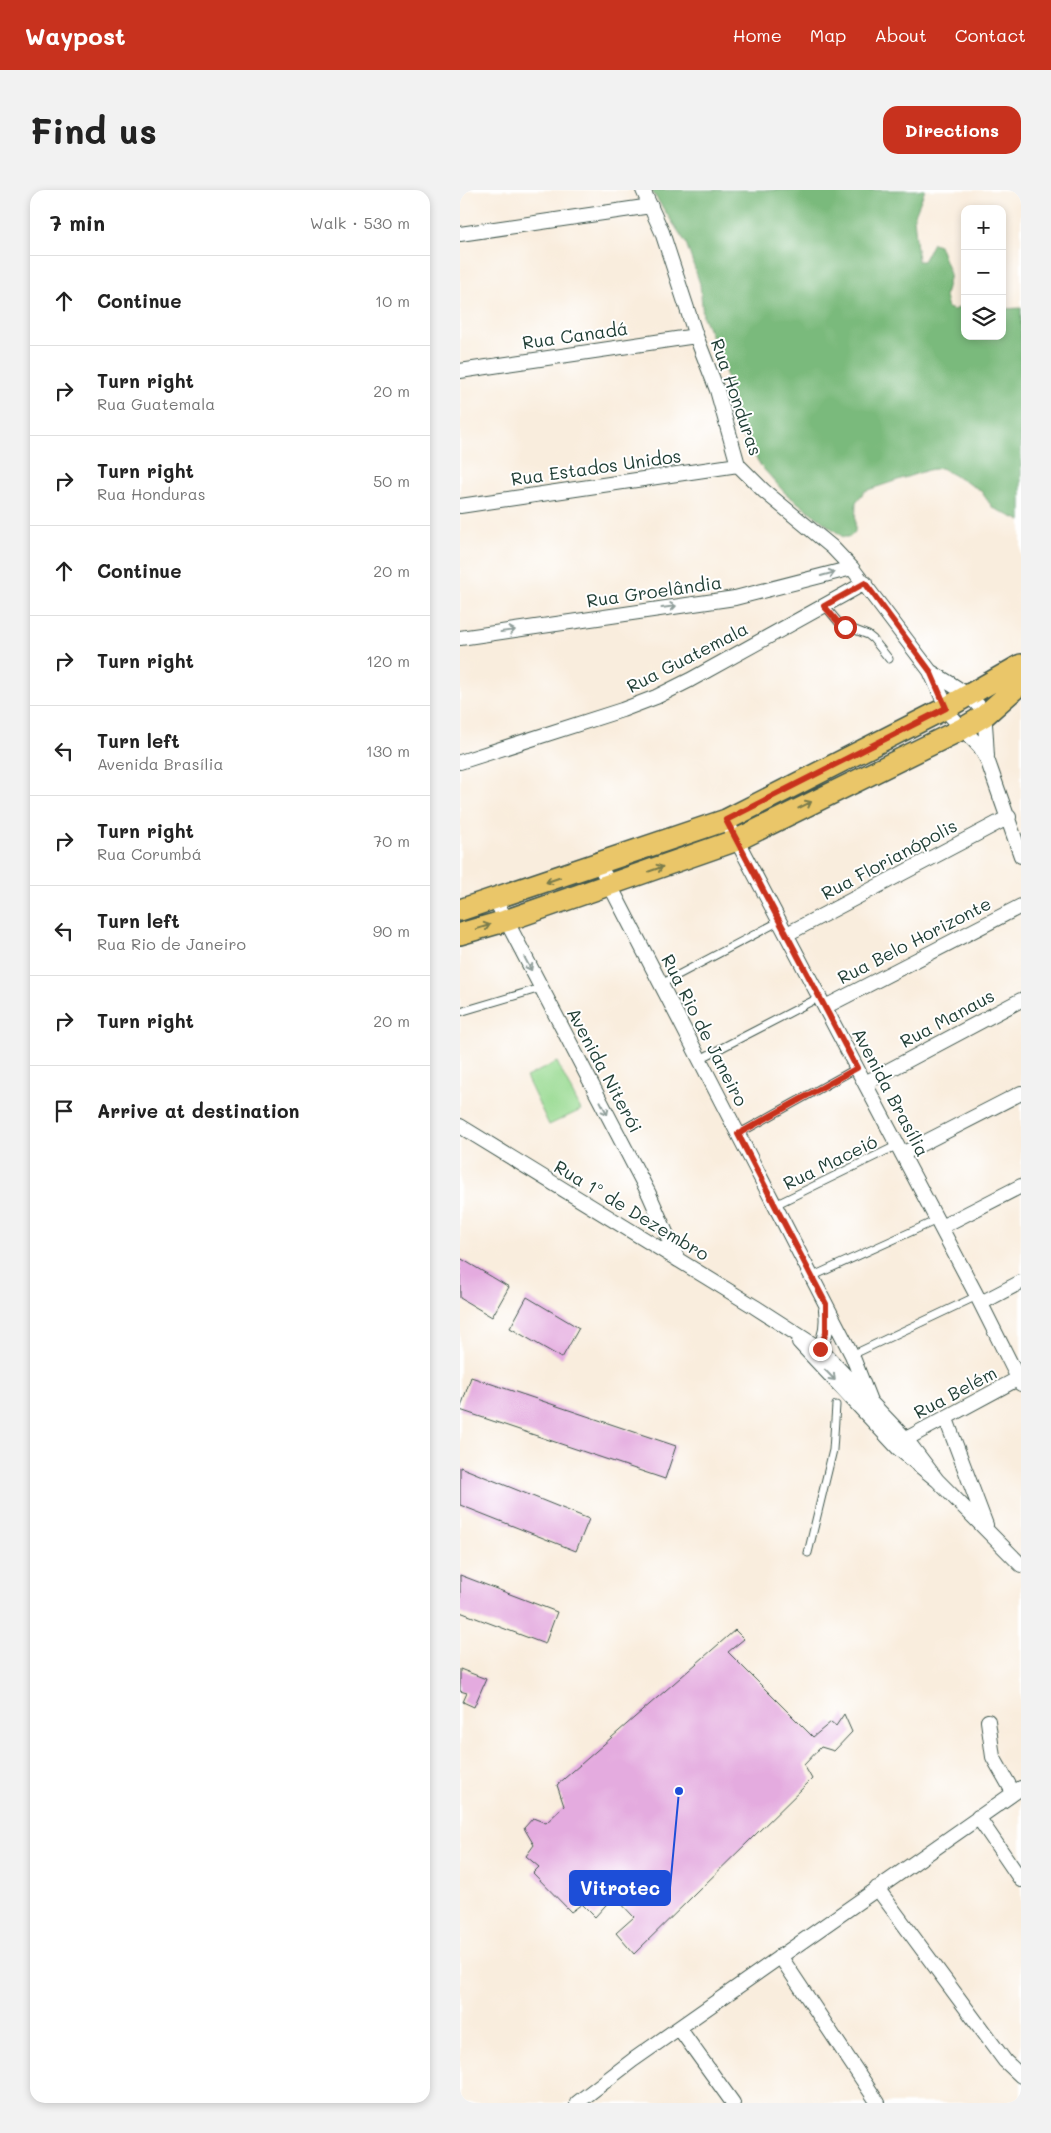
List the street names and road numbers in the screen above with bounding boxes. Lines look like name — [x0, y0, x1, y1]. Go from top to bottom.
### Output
street label: Rua Canadá — [521, 316, 629, 354]
street label: Rua Honduras — [706, 335, 768, 459]
street label: Rua Estados Unidos — [509, 443, 683, 491]
street label: Rua Groelândia — [585, 570, 723, 612]
street label: Rua Guatemala — [622, 616, 752, 698]
street label: Rua Florianópolis — [817, 813, 961, 905]
street label: Rua Belo Horizonte — [833, 891, 995, 989]
street label: Rua Rio de Janeiro — [656, 950, 754, 1110]
street label: Rua Manaus — [896, 983, 998, 1053]
street label: Avenida Niterói — [562, 1003, 648, 1137]
street label: Avenida Brasília — [847, 1024, 935, 1160]
street label: Rua Maceió — [779, 1129, 881, 1195]
street label: Rua 1º de Dezembro — [550, 1154, 714, 1266]
street label: Rua Belém — [909, 1360, 1001, 1424]

